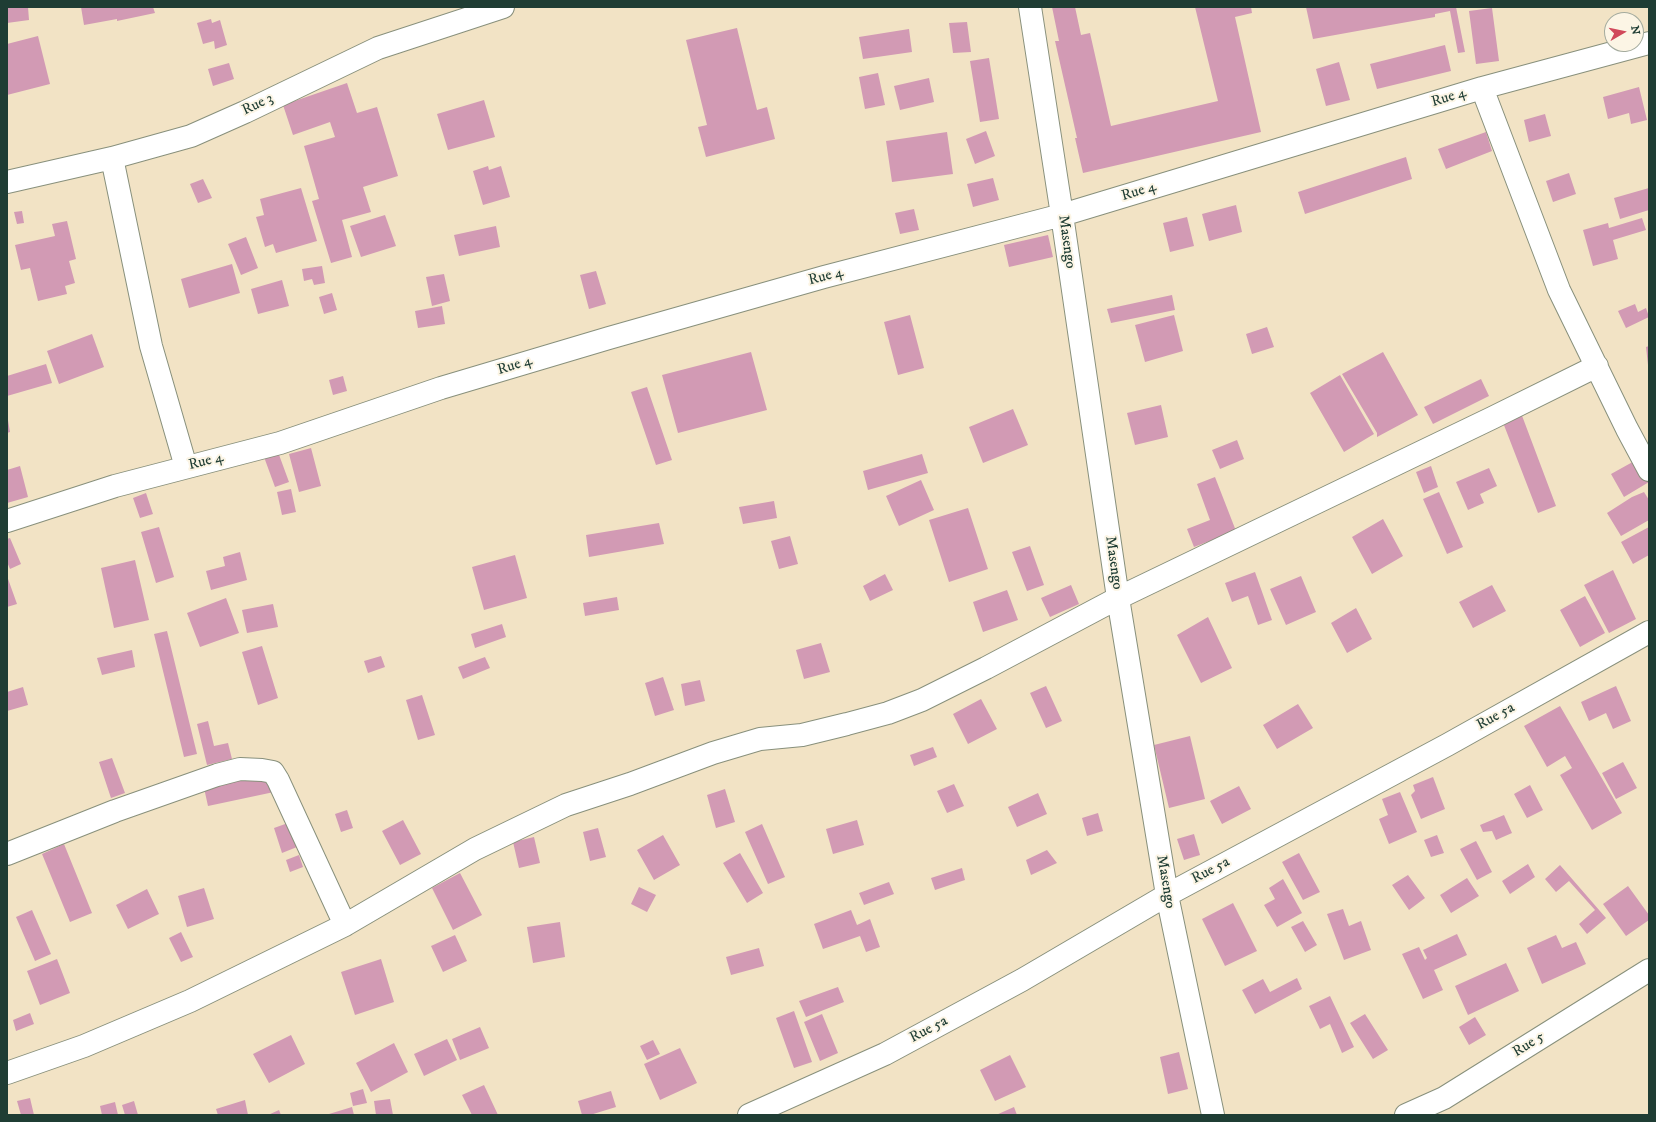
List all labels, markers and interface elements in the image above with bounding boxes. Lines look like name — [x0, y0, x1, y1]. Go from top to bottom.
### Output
north arrow — [1604, 12, 1644, 52]
text: N — [1627, 25, 1642, 36]
street label: Rue 4 — [1429, 84, 1469, 112]
street label: Rue 3 — [240, 90, 276, 120]
street label: Rue 4 — [1119, 178, 1159, 206]
street label: Masengo — [1053, 214, 1079, 270]
street label: Rue 4 — [807, 264, 845, 290]
street label: Rue 4 — [495, 352, 535, 380]
street label: Rue 4 — [187, 449, 225, 475]
street label: Masengo — [1100, 535, 1126, 591]
street label: Rue 5a — [1474, 699, 1518, 735]
street label: Masengo — [1151, 854, 1179, 910]
street label: Rue 5a — [1189, 854, 1233, 888]
street label: Rue 5a — [907, 1013, 951, 1047]
street label: Rue 5 — [1510, 1028, 1548, 1062]

